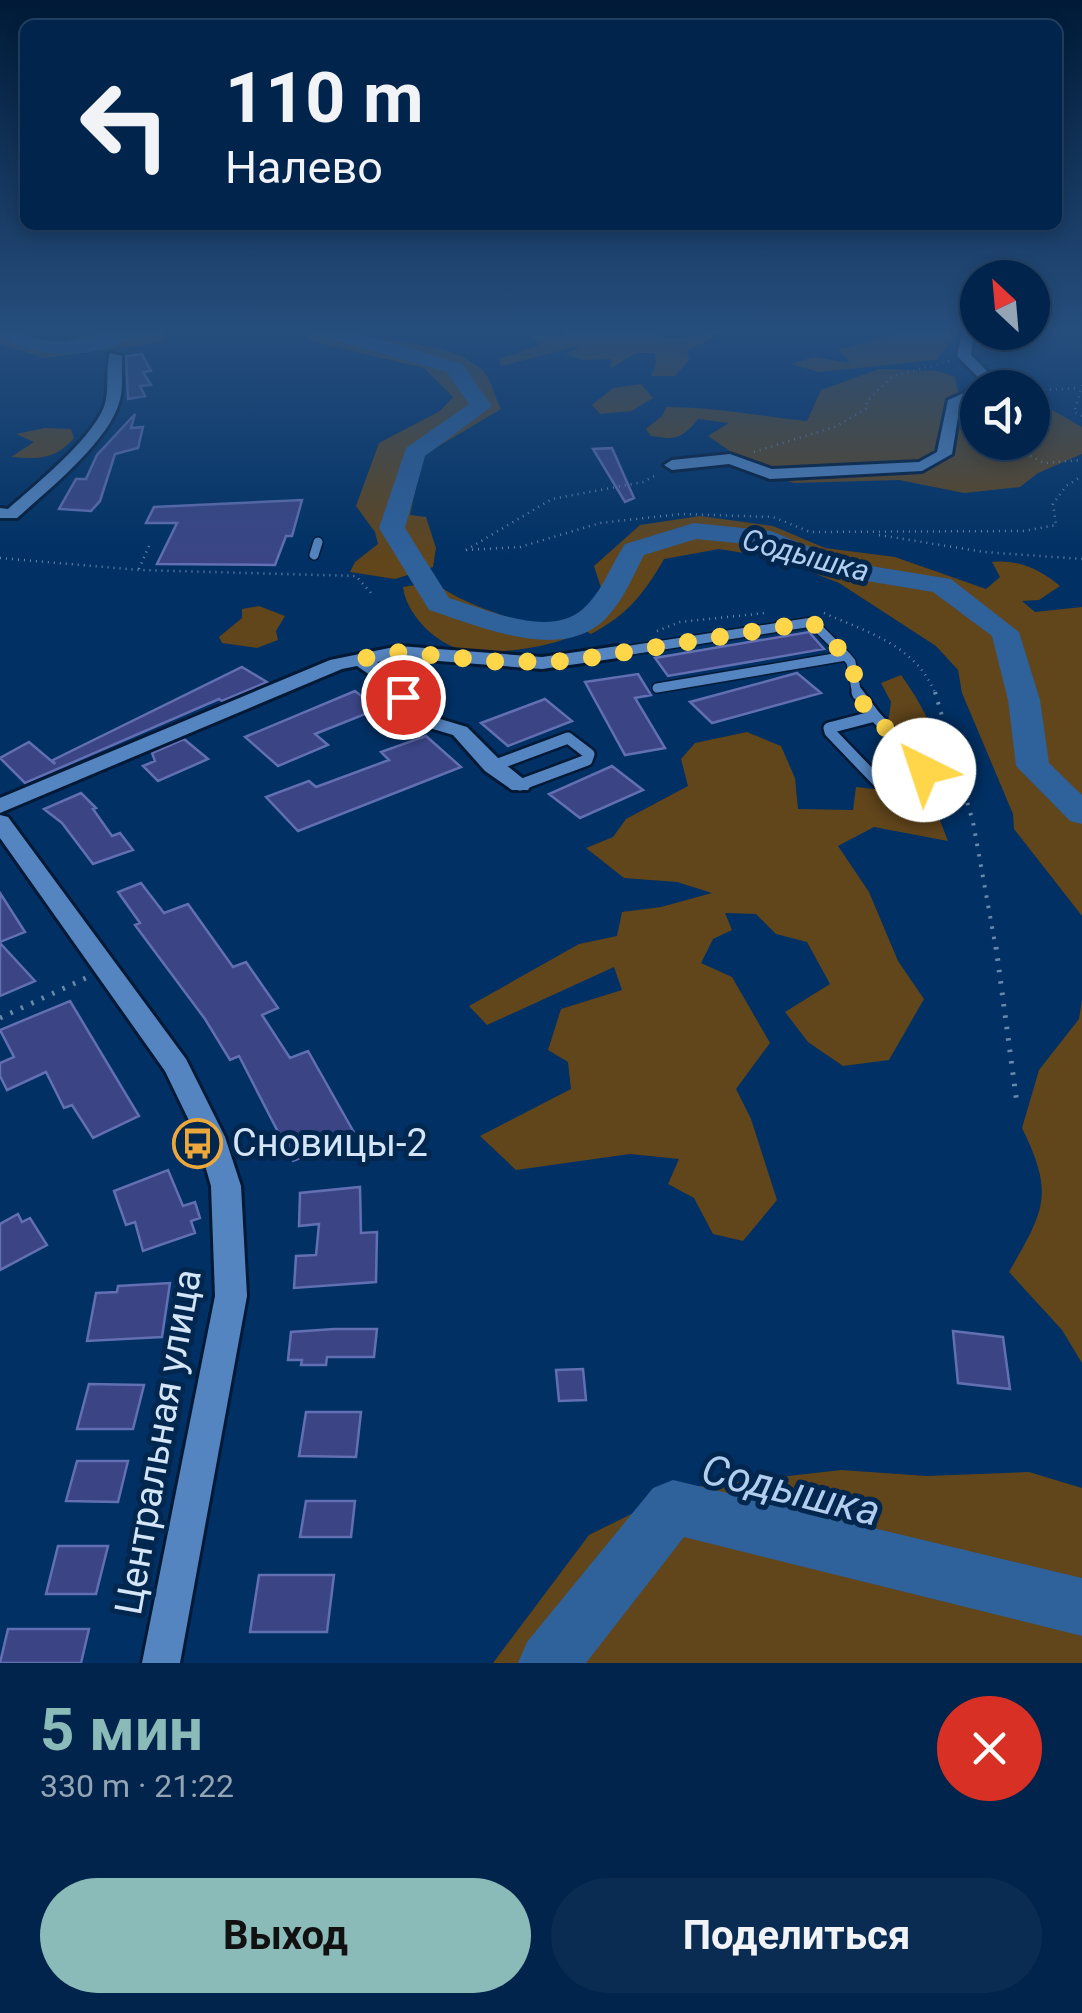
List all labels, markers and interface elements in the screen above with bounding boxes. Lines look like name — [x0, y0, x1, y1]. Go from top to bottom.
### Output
text: 110 m — [225, 57, 424, 139]
icon: left — [60, 60, 190, 190]
text: Налево — [225, 141, 383, 194]
north arrow — [960, 260, 1050, 350]
map controls — [960, 260, 1050, 460]
button: sound — [960, 370, 1050, 460]
water label: Содышка — [739, 521, 873, 589]
pin — [361, 655, 446, 740]
icon: arrive — [376, 670, 431, 725]
position arrow — [872, 718, 976, 822]
bus stop icon: Сновицы-2 — [171, 1117, 223, 1169]
place label: Сновицы-2 — [232, 1121, 428, 1165]
street label: Центральная улица — [106, 1266, 210, 1618]
water label: Содышка — [697, 1444, 885, 1536]
text: 5 мин — [40, 1694, 203, 1765]
button: close — [937, 1696, 1042, 1801]
text: 330 m · 21:22 — [40, 1767, 234, 1805]
button: Выход — [40, 1878, 531, 1993]
button: Поделиться — [551, 1878, 1042, 1993]

